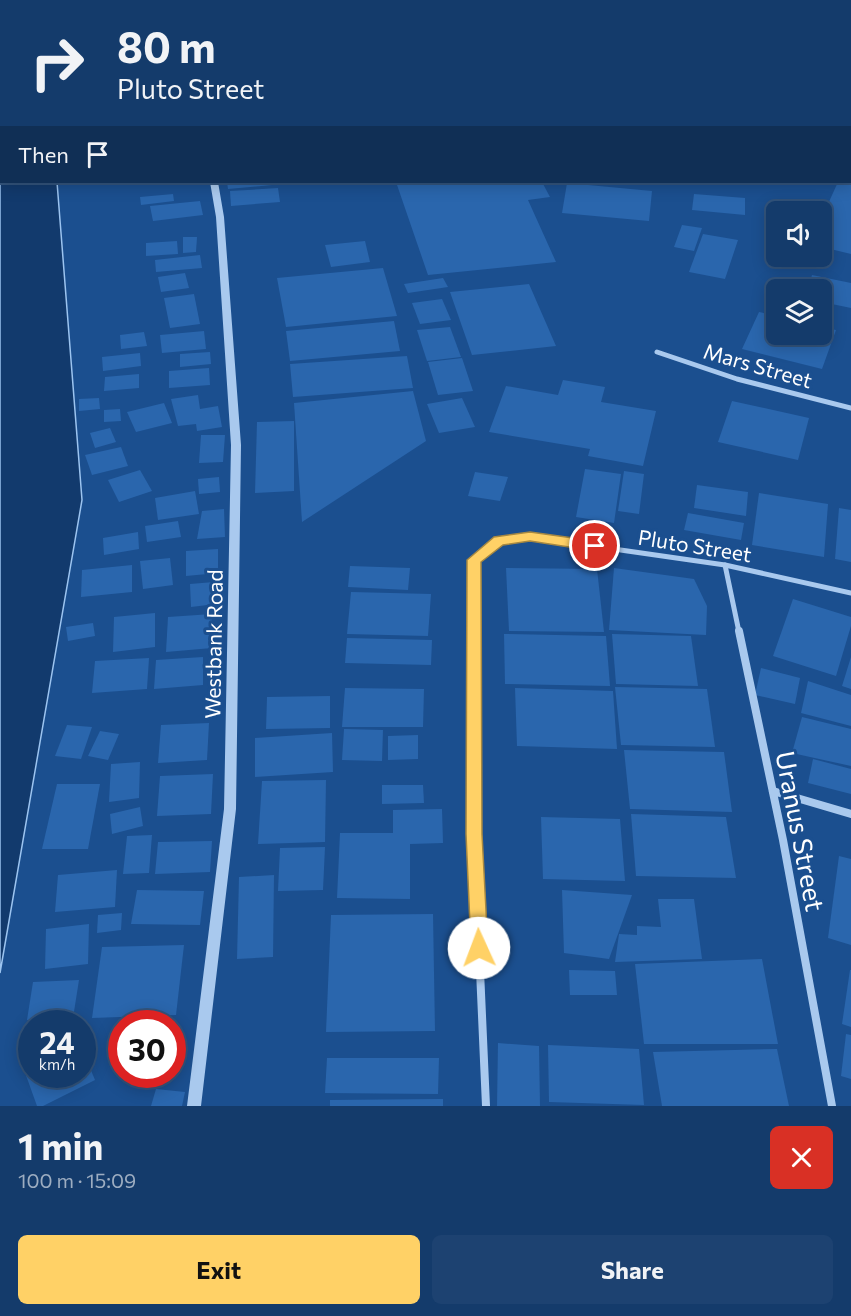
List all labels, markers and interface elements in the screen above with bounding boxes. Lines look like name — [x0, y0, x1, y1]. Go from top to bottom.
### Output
text: 80 m — [117, 20, 216, 72]
icon: right — [18, 24, 96, 102]
text: Pluto Street — [117, 72, 264, 105]
icon: arrive — [81, 138, 114, 171]
text: Then — [18, 141, 69, 168]
map controls — [766, 201, 832, 345]
button: sound — [766, 201, 832, 267]
button: layers — [766, 279, 832, 345]
street label: Mars Street — [701, 338, 815, 392]
pin — [569, 520, 620, 571]
street label: Pluto Street — [636, 524, 754, 566]
icon: arrive — [578, 529, 611, 562]
street label: Westbank Road — [199, 569, 227, 719]
street label: Uranus Street — [770, 748, 832, 914]
position arrow — [447, 916, 511, 980]
speed limit sign: 30 — [108, 1010, 186, 1088]
text: 24 — [39, 1023, 75, 1060]
text: km/h — [39, 1055, 75, 1073]
text: 1 min — [18, 1123, 103, 1167]
button: close — [770, 1126, 833, 1189]
text: 100 m · 15:09 — [18, 1168, 136, 1192]
button: Exit — [18, 1235, 420, 1304]
button: Share — [432, 1235, 833, 1304]

